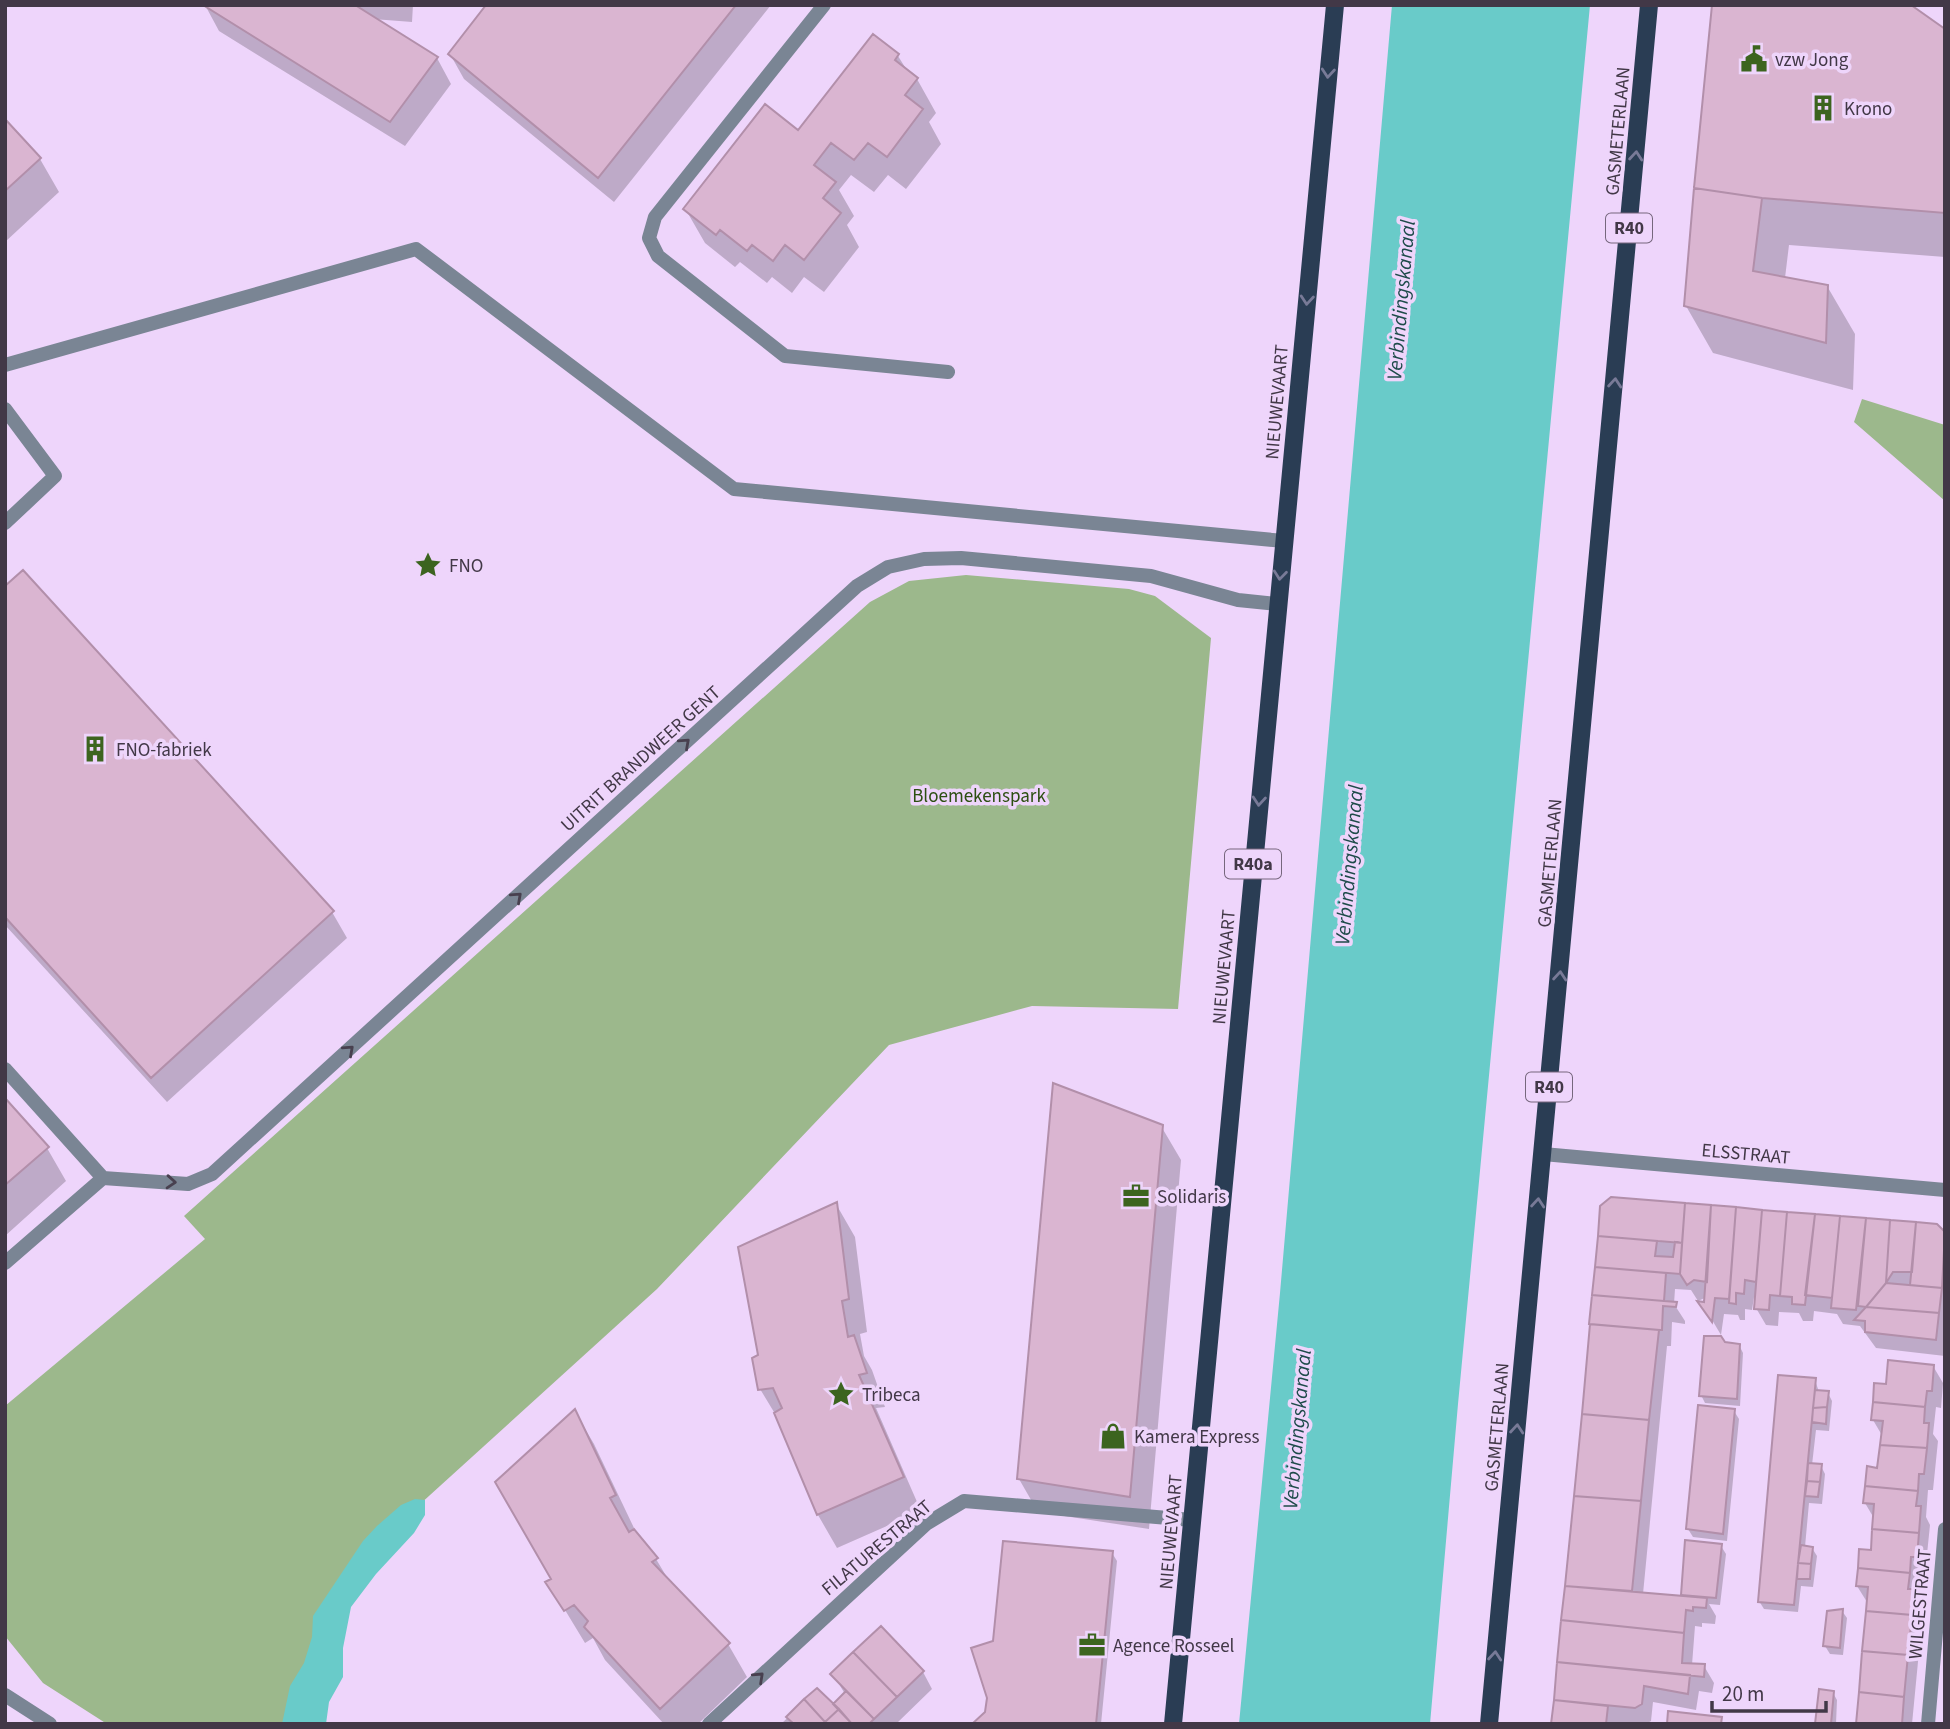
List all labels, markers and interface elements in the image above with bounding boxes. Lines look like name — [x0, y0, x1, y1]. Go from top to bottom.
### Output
public building icon: vzw Jong — [1739, 44, 1769, 74]
place label: vzw Jong — [1775, 47, 1849, 74]
street label: GASMETERLAAN — [1599, 66, 1638, 197]
one-way arrow — [1321, 68, 1336, 79]
building icon: Krono — [1808, 93, 1838, 123]
place label: Krono — [1844, 96, 1892, 123]
one-way arrow — [1628, 150, 1643, 161]
road number: R40 — [1606, 213, 1652, 242]
water label: Verbindingskanaal — [1379, 218, 1423, 381]
one-way arrow — [1300, 294, 1315, 305]
street label: NIEUWEVAART — [1259, 344, 1296, 461]
one-way arrow — [1607, 377, 1622, 388]
place icon: FNO — [413, 550, 443, 580]
place label: FNO — [449, 553, 483, 580]
one-way arrow — [1273, 569, 1288, 581]
street label: UITRIT BRANDWEER GENT — [555, 680, 727, 838]
building icon: FNO-fabriek — [80, 734, 110, 764]
place label: FNO-fabriek — [116, 737, 212, 764]
one-way arrow — [677, 739, 690, 752]
park label: Bloemekenspark — [912, 783, 1046, 810]
water label: Verbindingskanaal — [1327, 783, 1371, 946]
one-way arrow — [1252, 796, 1267, 807]
street label: GASMETERLAAN — [1531, 798, 1570, 929]
road number: R40a — [1225, 850, 1281, 878]
one-way arrow — [509, 893, 522, 905]
street label: NIEUWEVAART — [1206, 909, 1243, 1026]
one-way arrow — [1552, 971, 1567, 982]
one-way arrow — [341, 1046, 354, 1059]
road number: R40 — [1526, 1072, 1572, 1102]
street label: ELSSTRAAT — [1700, 1137, 1791, 1172]
one-way arrow — [166, 1175, 177, 1190]
office icon: Solidaris — [1121, 1181, 1151, 1211]
place label: Solidaris — [1157, 1184, 1226, 1211]
one-way arrow — [1531, 1197, 1546, 1209]
water label: Verbindingskanaal — [1275, 1347, 1319, 1510]
street label: GASMETERLAAN — [1478, 1362, 1517, 1493]
place icon: Tribeca — [826, 1379, 856, 1409]
place label: Tribeca — [862, 1382, 921, 1409]
shop icon: Kamera Express — [1098, 1421, 1128, 1451]
place label: Kamera Express — [1134, 1424, 1260, 1451]
one-way arrow — [1509, 1424, 1524, 1435]
street label: NIEUWEVAART — [1153, 1474, 1190, 1591]
street label: FILATURESTRAAT — [816, 1494, 938, 1602]
street label: WILGESTRAAT — [1902, 1548, 1939, 1660]
office icon: Agence Rosseel — [1077, 1630, 1107, 1660]
place label: Agence Rosseel — [1113, 1633, 1235, 1660]
one-way arrow — [1487, 1650, 1502, 1661]
scale bar — [1712, 1670, 1826, 1714]
one-way arrow — [751, 1672, 764, 1685]
text: 20 m — [1722, 1679, 1764, 1709]

